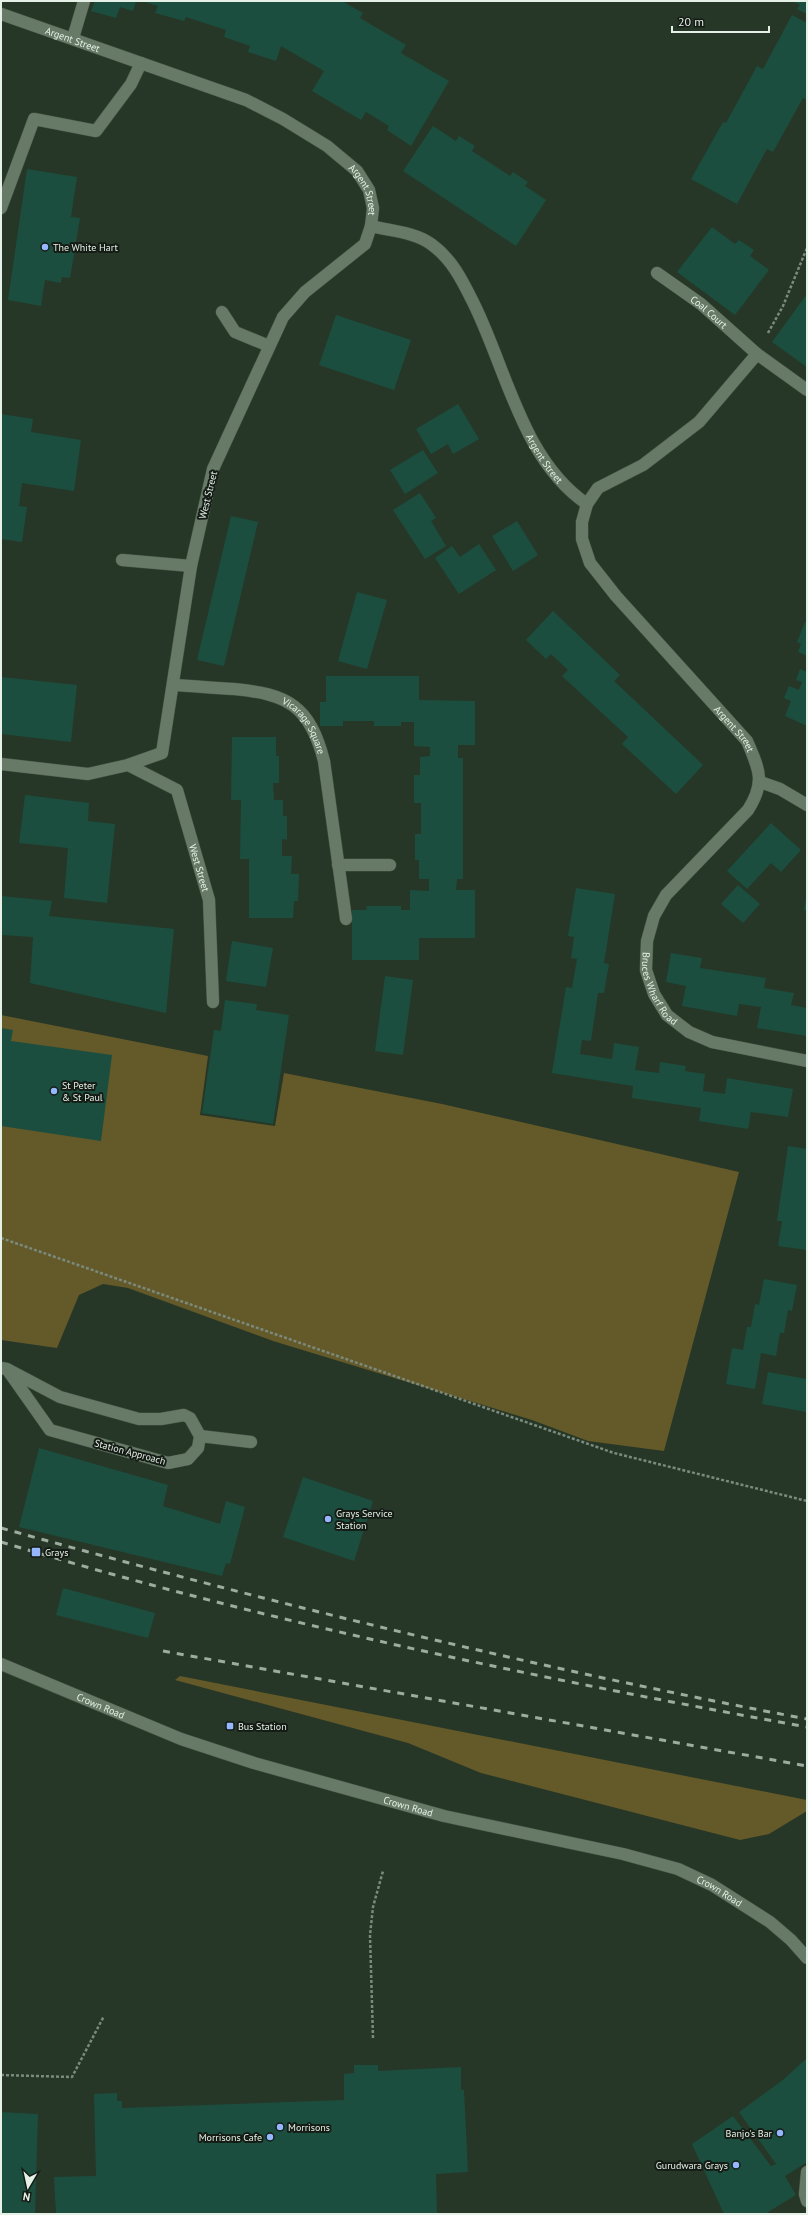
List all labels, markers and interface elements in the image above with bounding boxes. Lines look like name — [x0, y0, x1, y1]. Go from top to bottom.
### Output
scale bar — [672, 8, 769, 34]
text: 20 m — [678, 14, 704, 29]
street label: Argent Street — [44, 24, 102, 55]
street label: Argent Street — [346, 161, 380, 217]
place label: The White Hart — [53, 241, 118, 254]
marker: The White Hart — [40, 242, 50, 252]
street label: Coal Court — [688, 292, 731, 332]
street label: Argent Street — [523, 432, 566, 486]
street label: West Street — [196, 469, 220, 520]
street label: Vicarage Square — [279, 693, 328, 756]
street label: Argent Street — [711, 703, 758, 754]
street label: West Street — [187, 843, 213, 894]
street label: Bruces Wharf Road — [639, 952, 680, 1027]
place label: St Peter & St Paul — [62, 1079, 103, 1104]
marker: St Peter & St Paul — [49, 1086, 59, 1096]
street label: Station Approach — [93, 1436, 167, 1468]
place label: Grays Service Station — [336, 1507, 393, 1532]
marker: Grays Service Station — [323, 1514, 333, 1524]
marker: Grays — [30, 1546, 42, 1558]
place label: Grays — [45, 1546, 68, 1559]
street label: Crown Road — [75, 1690, 127, 1721]
place label: Bus Station — [238, 1720, 287, 1733]
marker: Bus Station — [225, 1721, 235, 1731]
street label: Crown Road — [382, 1793, 435, 1819]
street label: Crown Road — [695, 1872, 745, 1909]
place label: Morrisons — [288, 2121, 330, 2134]
marker: Morrisons — [275, 2122, 285, 2132]
place label: Banjo's Bar — [726, 2127, 773, 2140]
marker: Banjo's Bar — [775, 2128, 785, 2138]
place label: Morrisons Cafe — [199, 2131, 262, 2144]
marker: Morrisons Cafe — [265, 2132, 275, 2142]
place label: Gurudwara Grays — [656, 2159, 728, 2172]
marker: Gurudwara Grays — [731, 2160, 741, 2170]
north arrow — [8, 2167, 48, 2207]
text: N — [22, 2189, 31, 2204]

